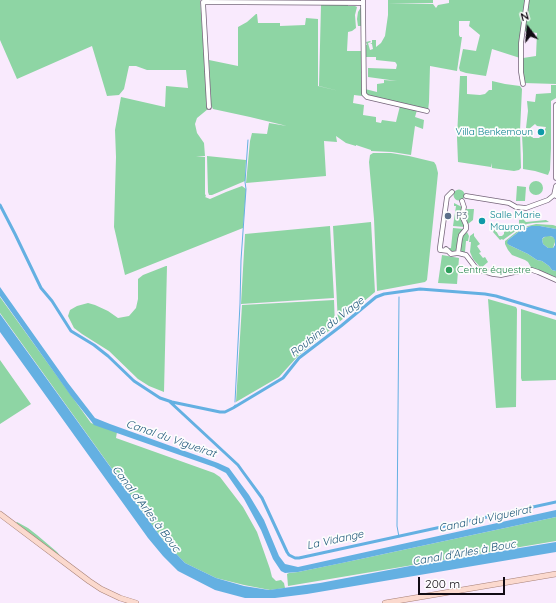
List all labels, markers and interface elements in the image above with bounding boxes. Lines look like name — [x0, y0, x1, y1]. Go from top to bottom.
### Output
north arrow — [508, 8, 548, 48]
text: N — [519, 9, 531, 24]
place label: Villa Benkemoun — [455, 126, 533, 138]
marker: Villa Benkemoun — [536, 127, 546, 137]
place label: Salle Marie Mauron — [490, 209, 541, 232]
place label: P3 — [456, 210, 467, 222]
marker: P3 — [443, 211, 453, 221]
marker: Salle Marie Mauron — [477, 216, 487, 226]
place label: Centre équestre — [457, 264, 531, 276]
marker: Centre équestre — [444, 265, 454, 275]
water label: Roubine du Viage — [287, 294, 367, 360]
water label: Canal du Vigueirat — [124, 417, 218, 461]
water label: Canal d'Arles à Bouc — [109, 463, 183, 555]
water label: Canal du Vigueirat — [438, 503, 532, 535]
water label: La Vidange — [305, 528, 365, 552]
water label: Canal d'Arles à Bouc — [411, 537, 517, 569]
scale bar — [420, 569, 507, 595]
text: 200 m — [425, 576, 460, 591]

